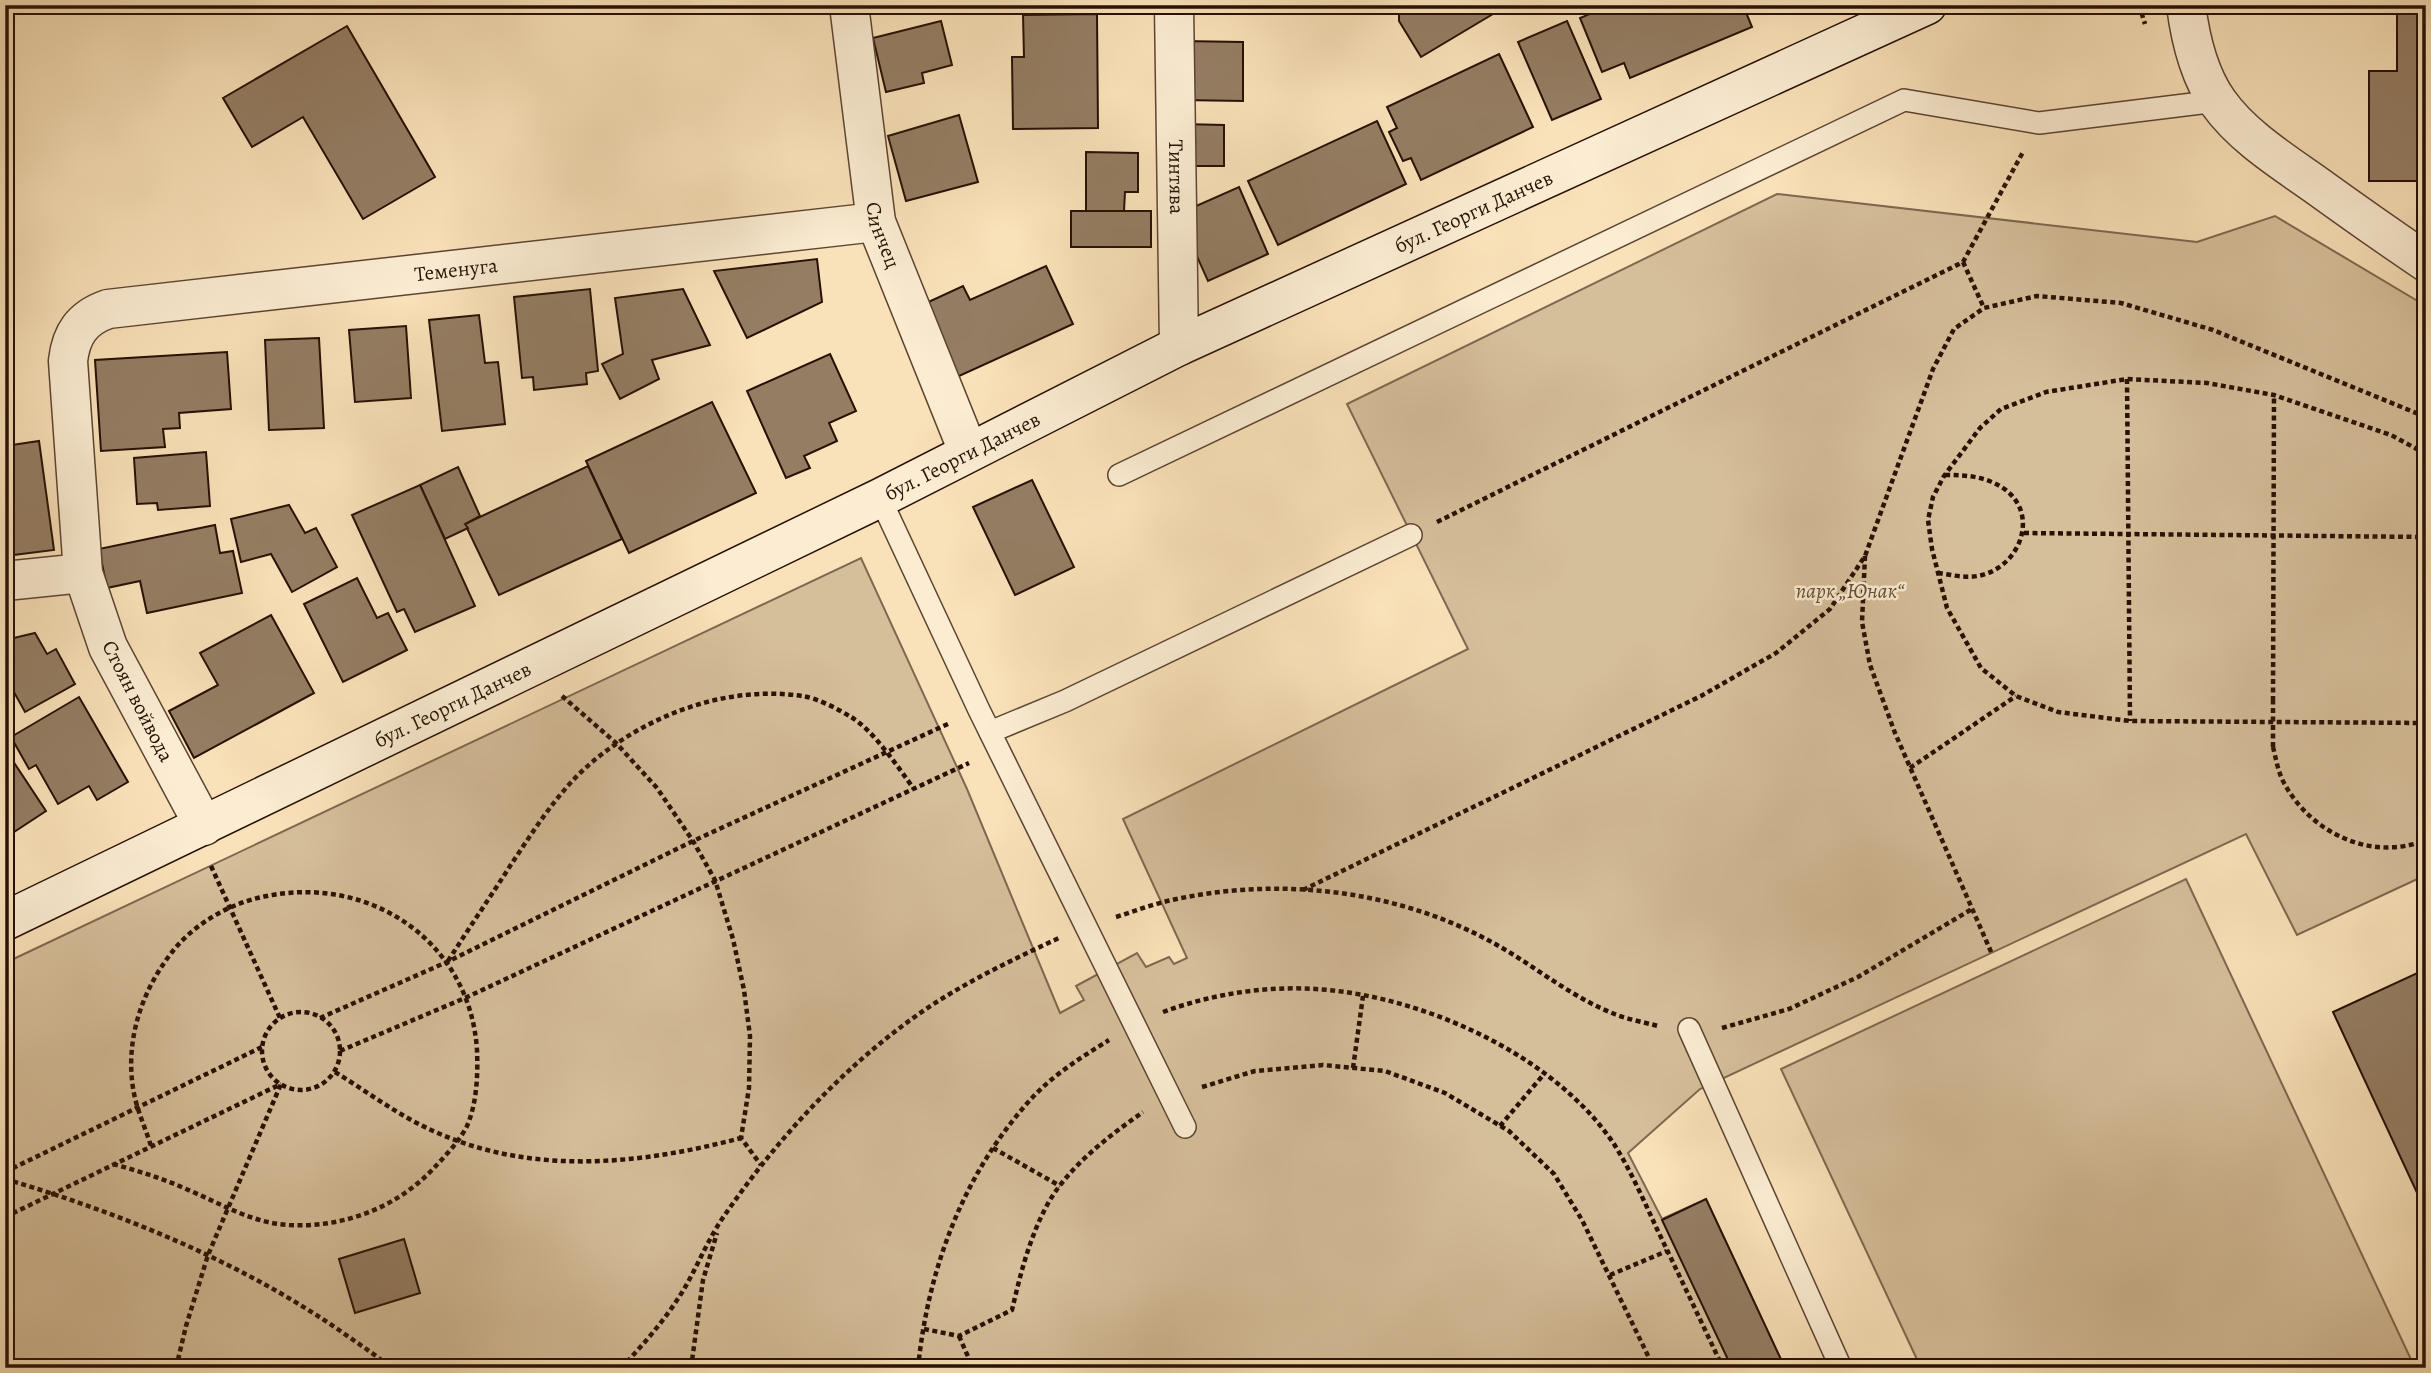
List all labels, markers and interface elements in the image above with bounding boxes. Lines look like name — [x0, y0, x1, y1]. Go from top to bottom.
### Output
street label: Тинтява — [1162, 140, 1191, 215]
street label: бул. Георги Данчев — [1390, 163, 1557, 260]
street label: Синчец — [860, 200, 907, 272]
street label: Теменуга — [413, 251, 499, 288]
street label: бул. Георги Данчев — [879, 405, 1045, 508]
park label: парк „Юнак“ — [1796, 577, 1905, 605]
street label: Стоян войвода — [95, 636, 181, 767]
street label: бул. Георги Данчев — [369, 655, 536, 755]

